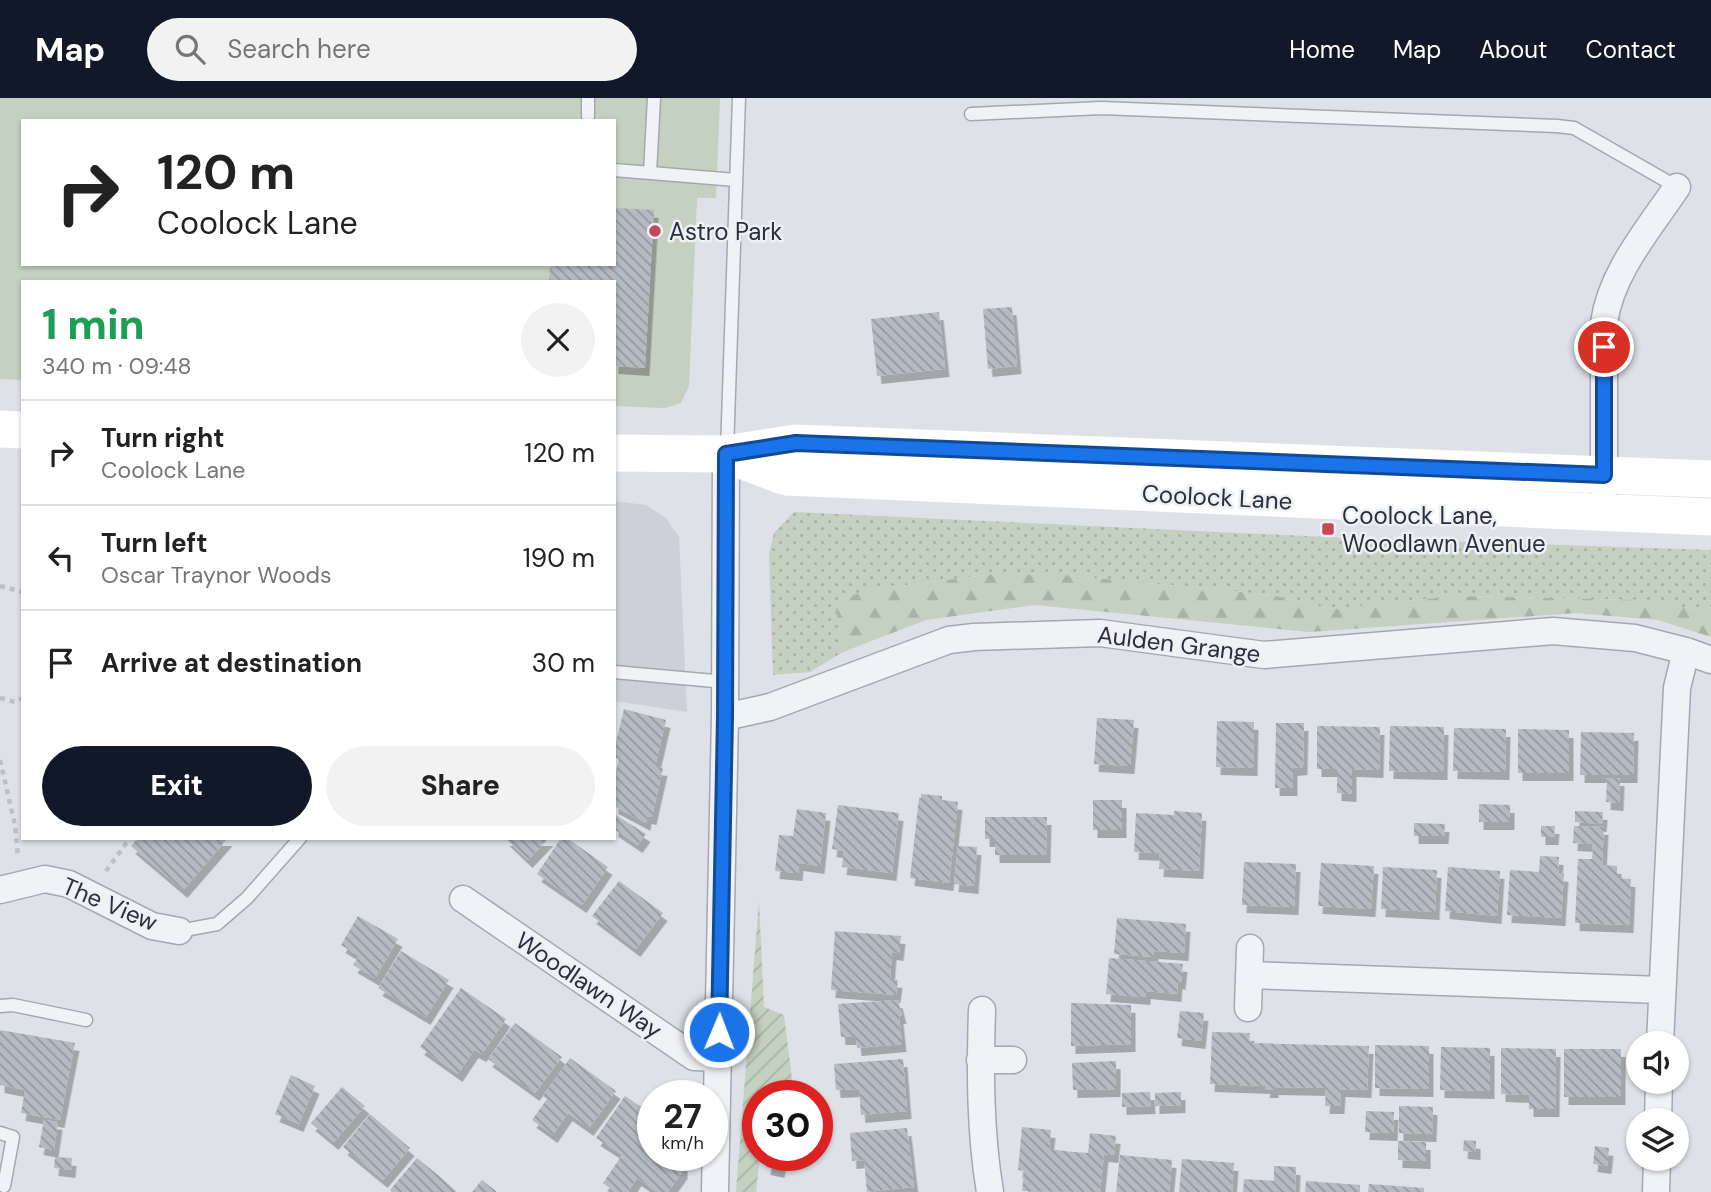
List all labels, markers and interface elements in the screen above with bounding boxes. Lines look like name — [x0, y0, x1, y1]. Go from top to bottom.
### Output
search box — [147, 18, 637, 81]
text: Map — [35, 28, 105, 71]
icon: search — [171, 30, 209, 68]
text: Search here — [227, 32, 371, 66]
text: Home — [1289, 34, 1355, 65]
text: Map — [1393, 34, 1441, 65]
text: About — [1479, 34, 1548, 65]
text: Contact — [1586, 34, 1676, 65]
text: 120 m — [157, 140, 295, 204]
icon: right — [42, 147, 133, 238]
text: Coolock Lane — [157, 202, 358, 244]
place label: Astro Park — [669, 216, 782, 247]
marker: Astro Park — [647, 223, 663, 239]
text: 1 min — [42, 297, 145, 352]
button: close — [521, 303, 595, 377]
pin — [1574, 317, 1634, 377]
icon: arrive — [1585, 328, 1623, 366]
text: 340 m · 09:48 — [42, 351, 191, 381]
text: Turn right — [101, 421, 225, 455]
icon: right — [42, 434, 80, 472]
text: 120 m — [524, 436, 595, 470]
text: Coolock Lane — [101, 455, 245, 485]
street label: Coolock Lane — [1141, 478, 1293, 516]
place label: Coolock Lane, Woodlawn Avenue — [1342, 500, 1546, 559]
marker: Coolock Lane, Woodlawn Avenue — [1320, 521, 1336, 537]
text: Turn left — [101, 526, 208, 560]
icon: left — [42, 539, 80, 577]
text: 190 m — [523, 541, 595, 575]
text: Oscar Traynor Woods — [101, 560, 332, 590]
street label: Aulden Grange — [1096, 619, 1262, 669]
icon: arrive — [42, 644, 80, 682]
text: Arrive at destination — [101, 646, 362, 680]
text: 30 m — [532, 646, 595, 680]
button: Exit — [42, 746, 312, 826]
button: Share — [326, 746, 595, 826]
street label: The View — [58, 870, 162, 938]
street label: Woodlawn Way — [510, 925, 668, 1045]
position arrow — [682, 995, 756, 1069]
map controls — [1626, 1031, 1689, 1171]
button: sound — [1626, 1031, 1689, 1094]
speed limit sign: 30 — [742, 1080, 833, 1171]
text: 27 — [663, 1093, 702, 1139]
button: layers — [1626, 1108, 1689, 1171]
text: km/h — [661, 1131, 704, 1155]

